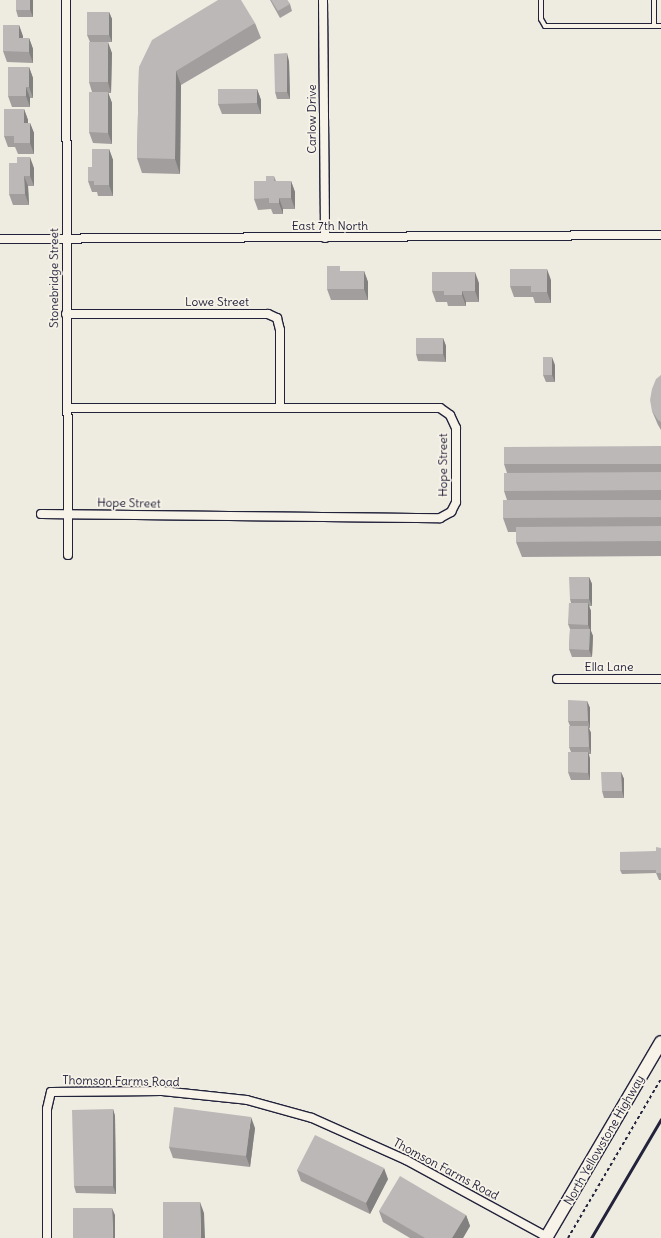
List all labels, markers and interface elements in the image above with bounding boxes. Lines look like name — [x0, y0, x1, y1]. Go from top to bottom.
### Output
street label: Carlow Drive — [305, 84, 319, 154]
street label: East 7th North — [292, 219, 368, 233]
street label: Stonebridge Street — [47, 228, 61, 328]
street label: Lowe Street — [185, 295, 249, 309]
street label: Hope Street — [436, 433, 450, 497]
street label: Hope Street — [97, 495, 161, 511]
street label: Ella Lane — [585, 660, 633, 674]
street label: North Yellowstone Highway — [561, 1072, 647, 1208]
street label: Thomson Farms Road — [62, 1073, 180, 1089]
street label: Thomson Farms Road — [391, 1135, 501, 1203]

